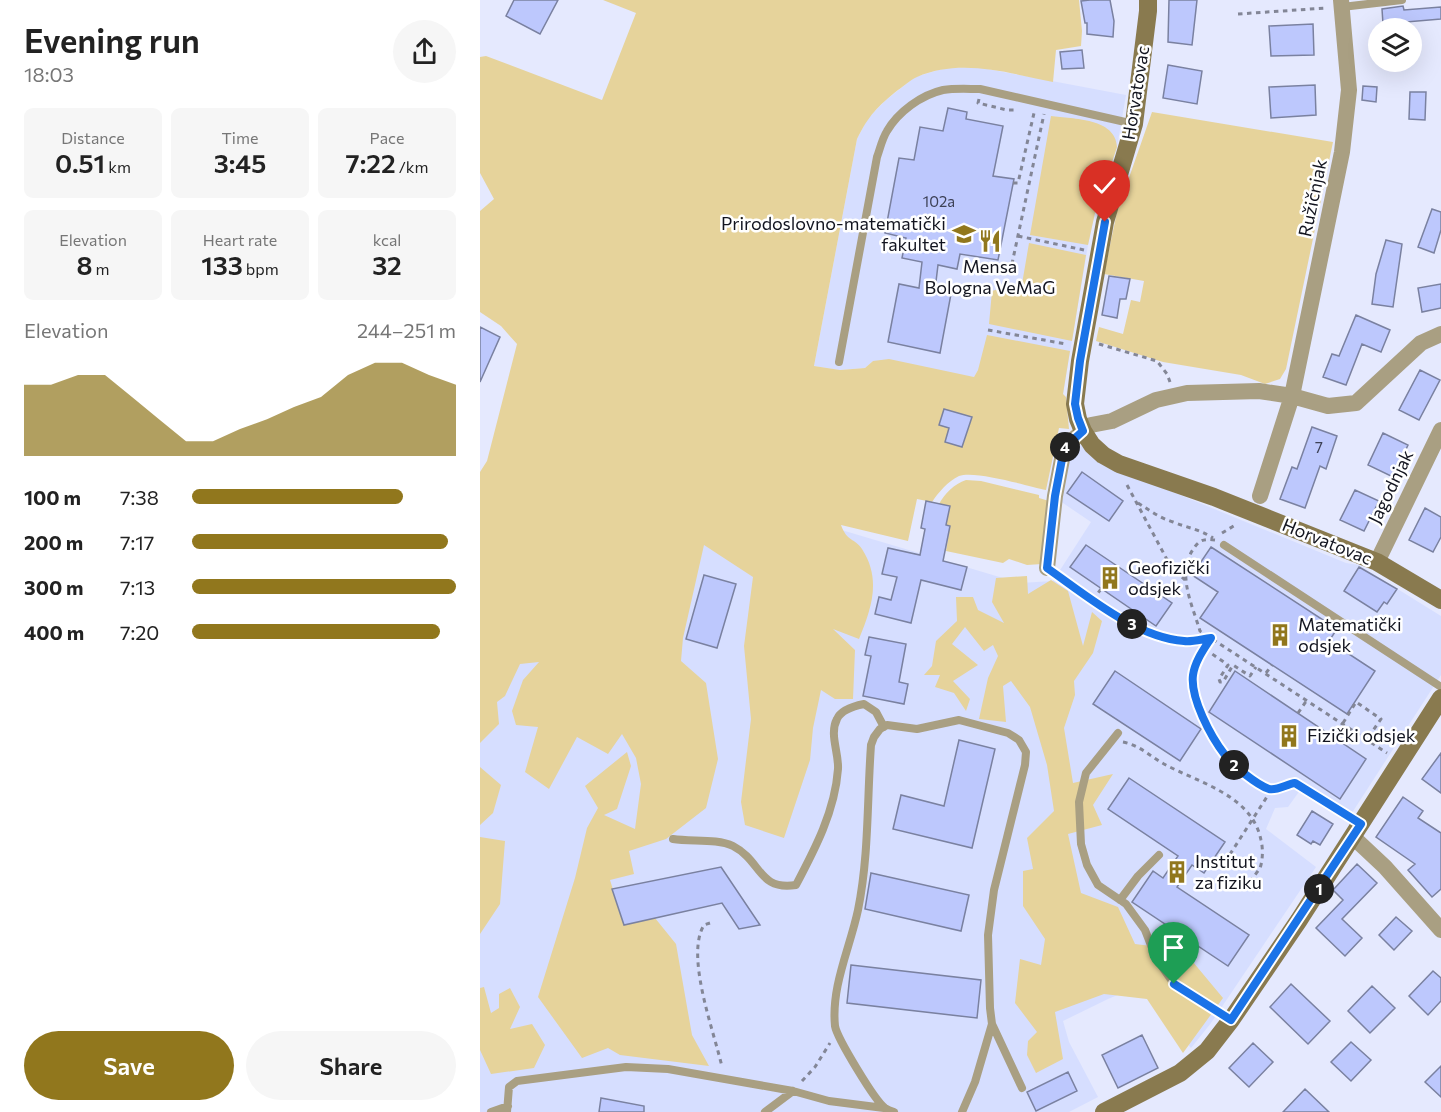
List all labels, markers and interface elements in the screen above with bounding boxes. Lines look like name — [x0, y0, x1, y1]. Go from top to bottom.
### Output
map controls — [1368, 18, 1422, 72]
button: layers — [1368, 18, 1422, 72]
text: Evening run — [24, 19, 200, 60]
button: share — [393, 20, 456, 83]
street label: Horvatovac — [1117, 44, 1153, 141]
text: 18:03 — [24, 62, 74, 86]
text: Distance — [61, 128, 125, 147]
text: Time — [222, 128, 258, 147]
text: Pace — [370, 128, 404, 147]
text: 0.51 — [55, 147, 105, 178]
text: 3:45 — [214, 147, 266, 178]
text: 7:22 — [346, 147, 396, 178]
text: km — [105, 157, 131, 176]
text: /km — [396, 157, 428, 176]
street label: Ružičnjak — [1293, 157, 1331, 239]
pin — [1079, 160, 1130, 222]
icon: check — [1088, 169, 1121, 202]
house number: 102a — [923, 192, 955, 210]
place label: Prirodoslovno-matematički fakultet — [721, 212, 946, 255]
school or university icon: Prirodoslovno-matematički fakultet — [951, 221, 977, 247]
restaurant icon: Mensa Bologna VeMaG — [977, 228, 1003, 254]
text: Elevation — [59, 230, 127, 249]
text: Heart rate — [203, 230, 277, 249]
text: kcal — [373, 230, 401, 249]
text: 8 — [76, 249, 92, 280]
text: 133 — [201, 249, 243, 280]
text: 32 — [372, 249, 402, 280]
place label: Mensa Bologna VeMaG — [925, 255, 1055, 298]
text: m — [92, 259, 110, 278]
text: bpm — [243, 259, 279, 278]
text: Elevation — [24, 318, 109, 342]
text: 244–251 m — [357, 318, 456, 342]
pin: 4 — [1050, 432, 1080, 462]
text: 4 — [1060, 437, 1070, 456]
house number: 7 — [1315, 438, 1323, 456]
street label: Jagodnjak — [1363, 446, 1418, 527]
text: 100 m — [24, 485, 81, 509]
text: 7:38 — [120, 485, 159, 509]
street label: Horvatovac — [1279, 513, 1376, 569]
text: 200 m — [24, 530, 83, 554]
text: 7:17 — [120, 530, 154, 554]
place label: Geofizički odsjek — [1128, 556, 1210, 599]
building icon: Geofizički odsjek — [1097, 565, 1123, 591]
text: 300 m — [24, 575, 84, 599]
text: 7:13 — [120, 575, 155, 599]
pin: 3 — [1117, 609, 1147, 639]
place label: Matematički odsjek — [1298, 613, 1402, 656]
text: 3 — [1127, 614, 1137, 633]
text: 400 m — [24, 620, 84, 644]
text: 7:20 — [120, 620, 159, 644]
building icon: Matematički odsjek — [1267, 622, 1293, 648]
building icon: Fizički odsjek — [1276, 723, 1302, 749]
place label: Fizički odsjek — [1307, 724, 1416, 746]
pin: 2 — [1219, 750, 1249, 780]
text: 2 — [1229, 755, 1239, 774]
place label: Institut za fiziku — [1195, 850, 1262, 893]
building icon: Institut za fiziku — [1164, 859, 1190, 885]
pin: 1 — [1304, 874, 1334, 904]
text: 1 — [1315, 879, 1323, 898]
pin — [1148, 922, 1199, 984]
icon: arrive — [1157, 931, 1190, 964]
button: Save — [24, 1031, 234, 1100]
button: Share — [246, 1031, 456, 1100]

